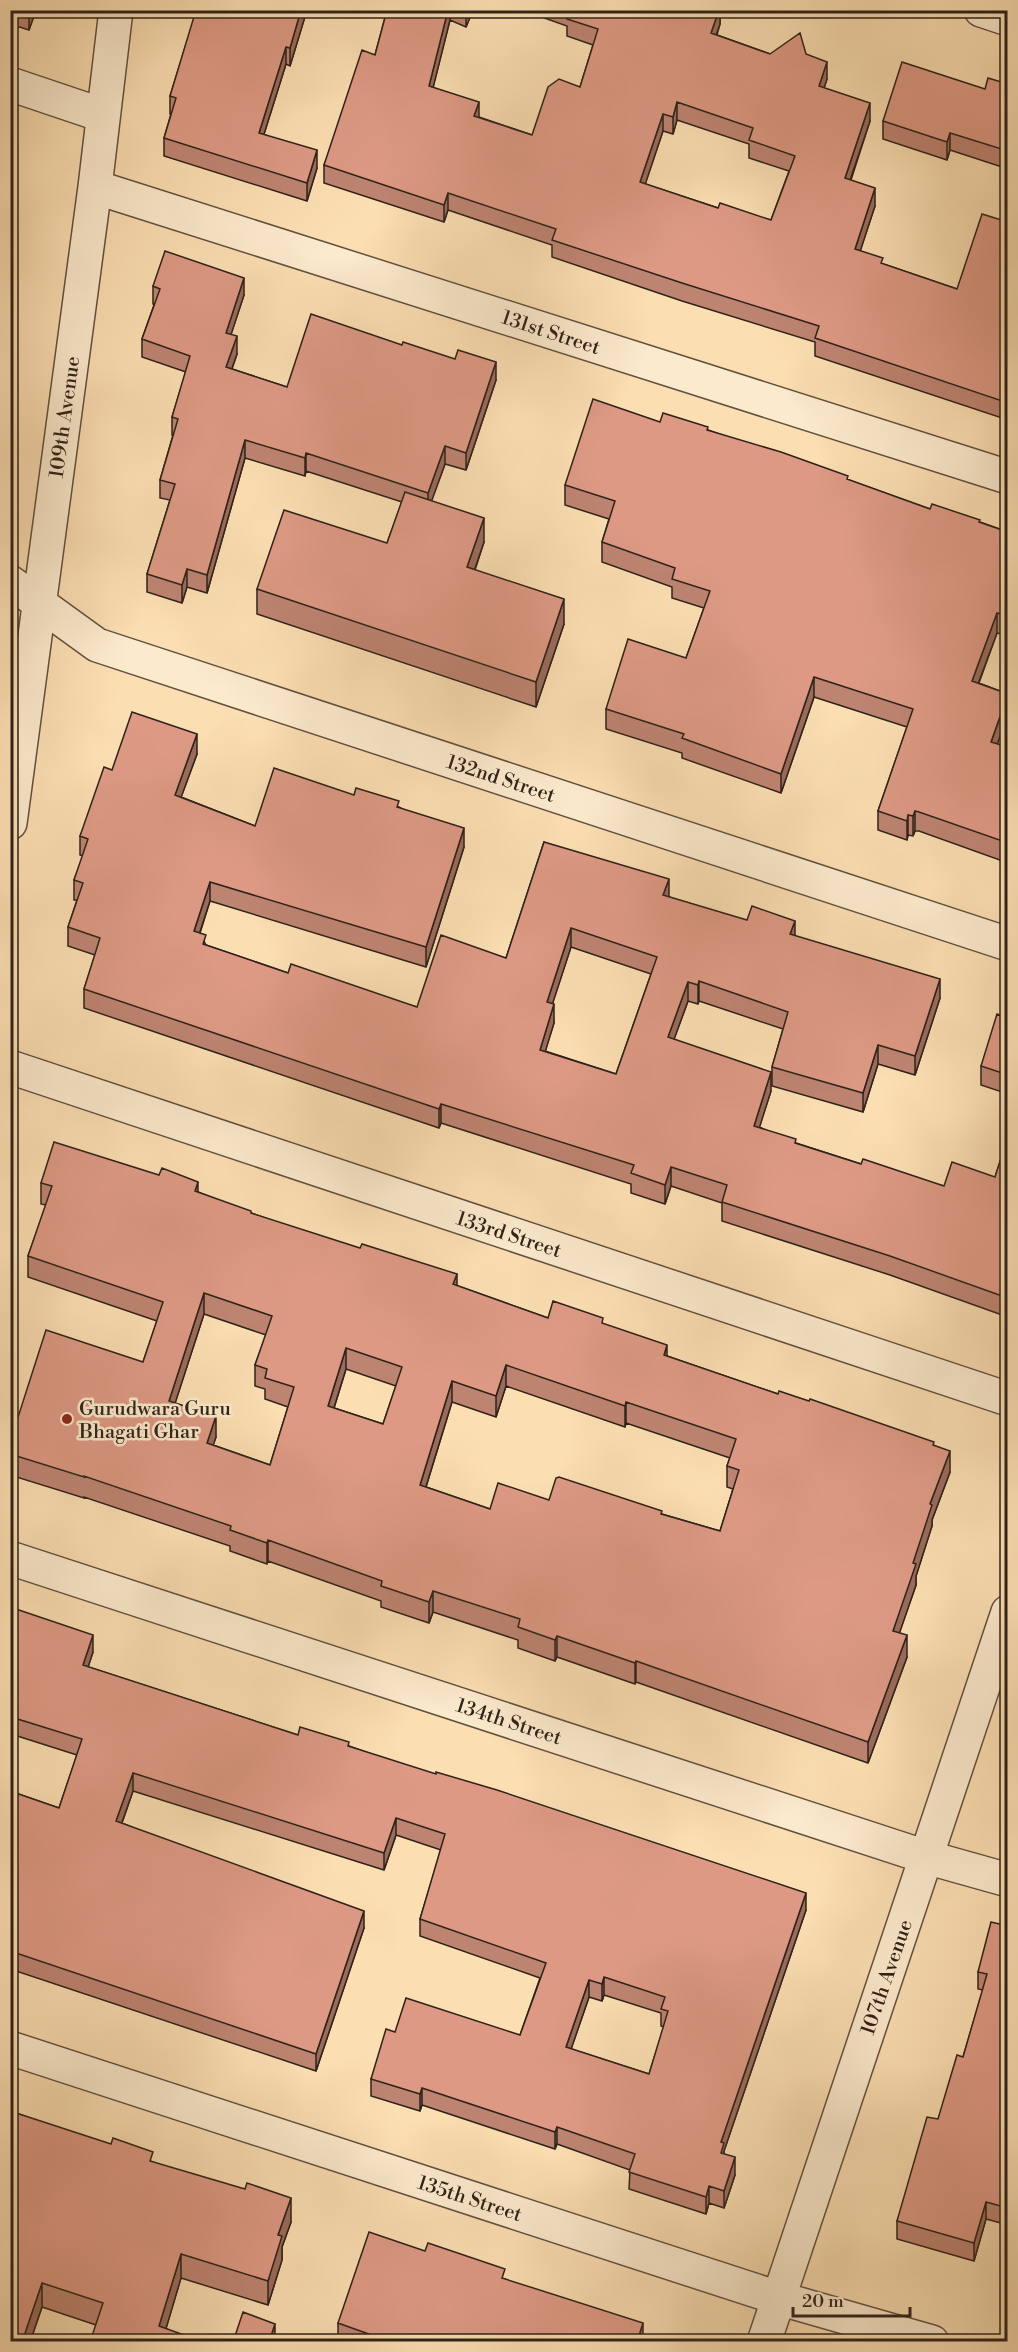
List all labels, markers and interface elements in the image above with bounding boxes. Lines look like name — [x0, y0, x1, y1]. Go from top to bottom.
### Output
street label: 131st Street — [498, 306, 603, 361]
street label: 109th Avenue — [45, 355, 86, 480]
street label: 132nd Street — [443, 750, 558, 809]
street label: 133rd Street — [453, 1207, 564, 1264]
place label: Gurudwara Guru Bhagati Ghar — [78, 1397, 231, 1445]
marker: Gurudwara Guru Bhagati Ghar — [60, 1412, 74, 1426]
street label: 134th Street — [453, 1694, 564, 1751]
street label: 107th Avenue — [856, 1917, 919, 2038]
street label: 135th Street — [414, 2171, 525, 2228]
scale bar — [793, 2280, 910, 2318]
text: 20 m — [802, 2290, 844, 2313]

